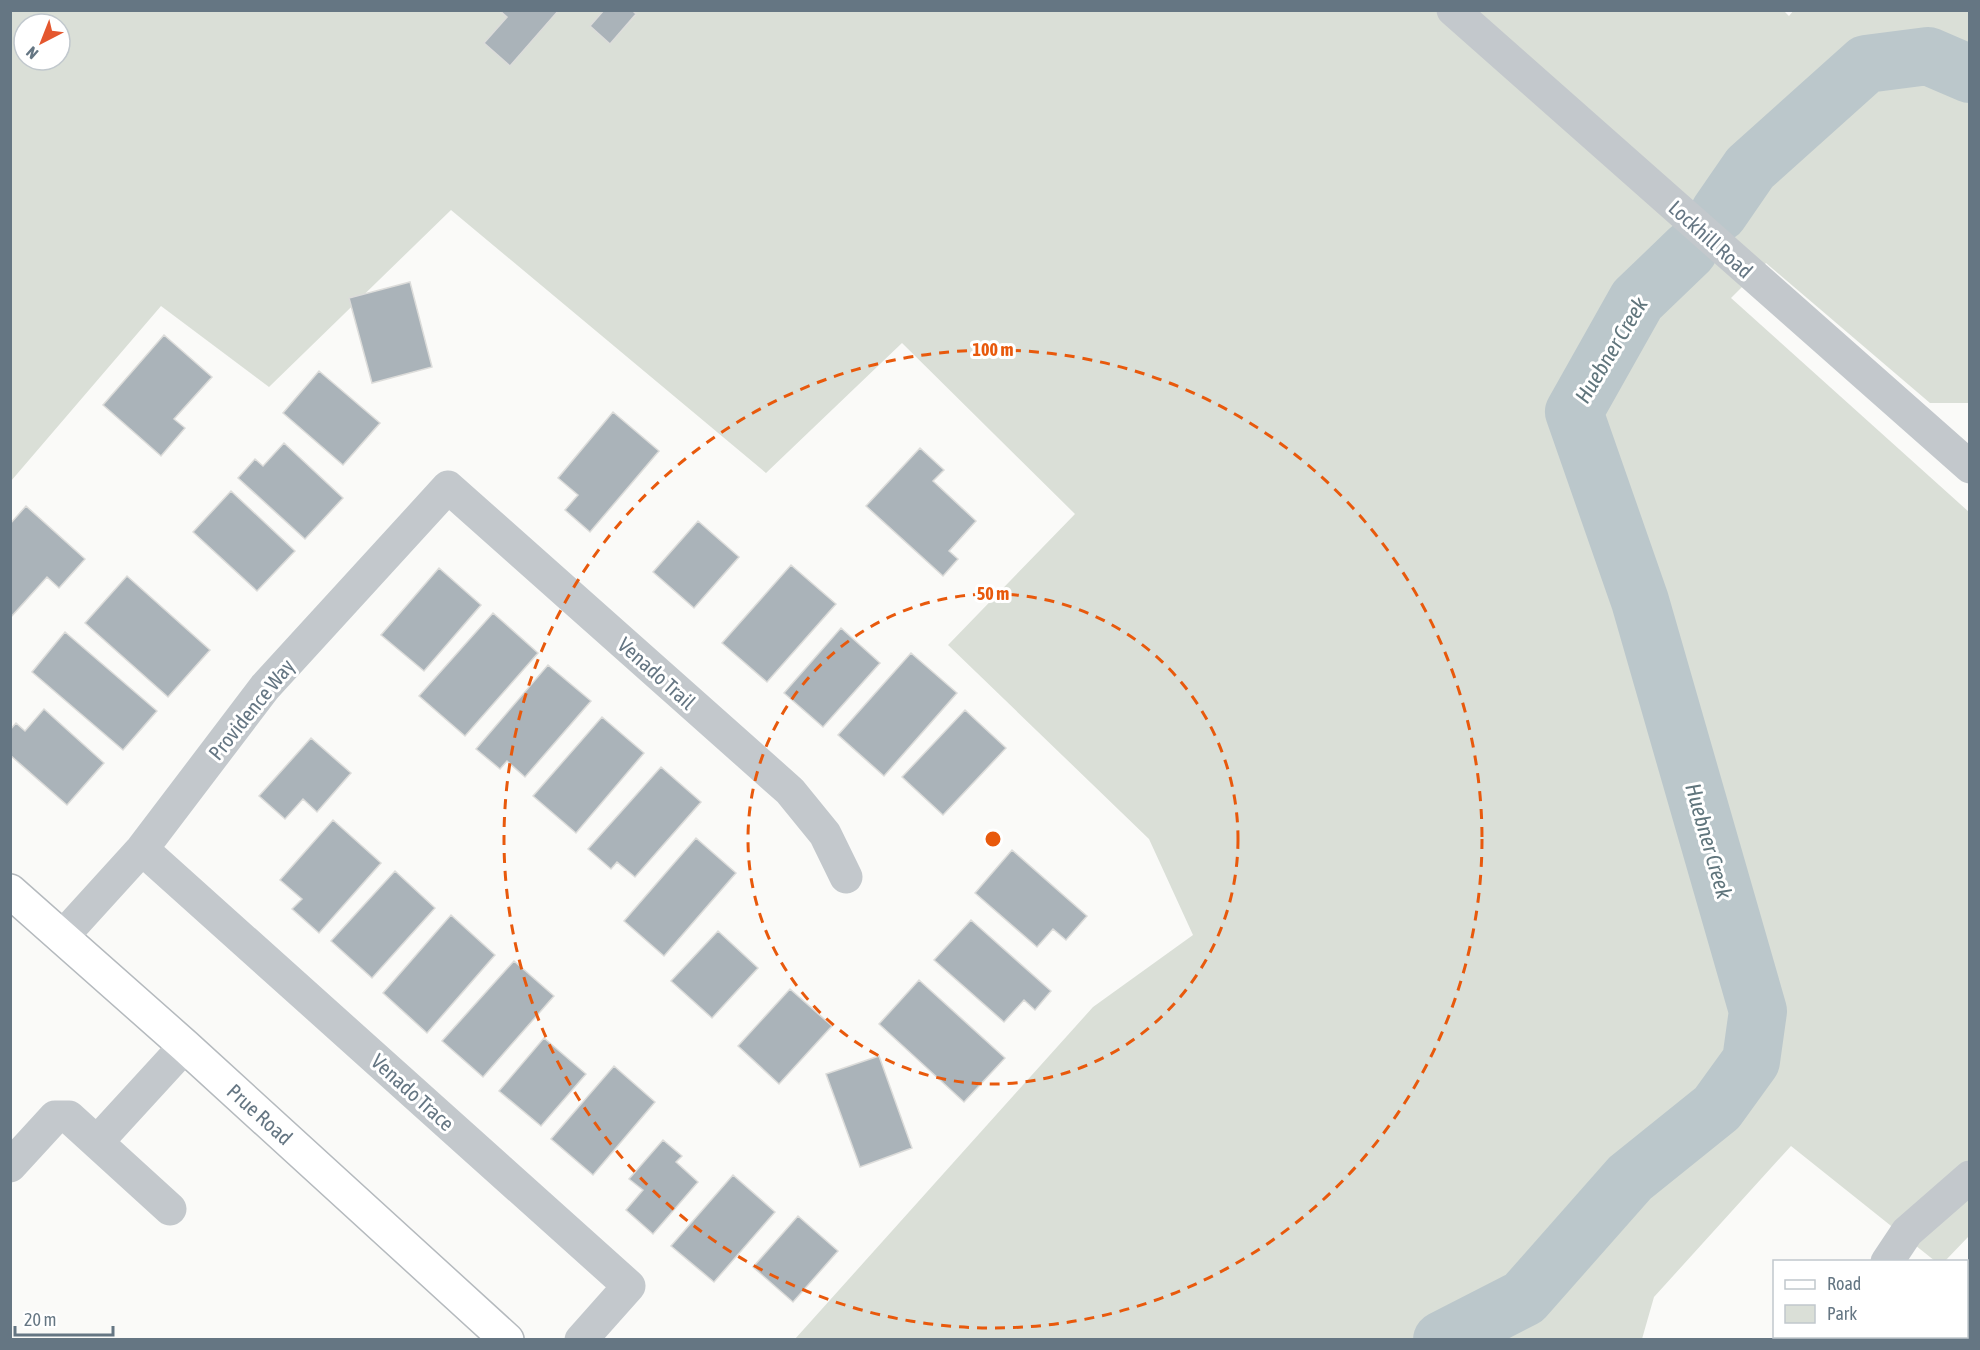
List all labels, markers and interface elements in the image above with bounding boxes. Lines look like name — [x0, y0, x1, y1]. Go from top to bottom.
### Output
north arrow — [12, 12, 72, 72]
text: N — [22, 43, 41, 63]
street label: Lockhill Road — [1664, 195, 1758, 283]
water label: Huebner Creek — [1569, 292, 1653, 408]
text: 100 m — [973, 339, 1013, 360]
text: 50 m — [977, 583, 1009, 604]
street label: Venado Trail — [613, 632, 701, 714]
street label: Providence Way — [203, 654, 299, 764]
water label: Huebner Creek — [1680, 780, 1738, 902]
centre of rings — [983, 829, 1003, 849]
street label: Venado Trace — [367, 1049, 459, 1135]
street label: Prue Road — [223, 1079, 297, 1149]
legend — [1773, 1260, 1968, 1338]
text: Road — [1827, 1273, 1861, 1294]
scale bar — [15, 1299, 112, 1337]
text: Park — [1827, 1303, 1857, 1324]
text: 20 m — [24, 1309, 56, 1330]

